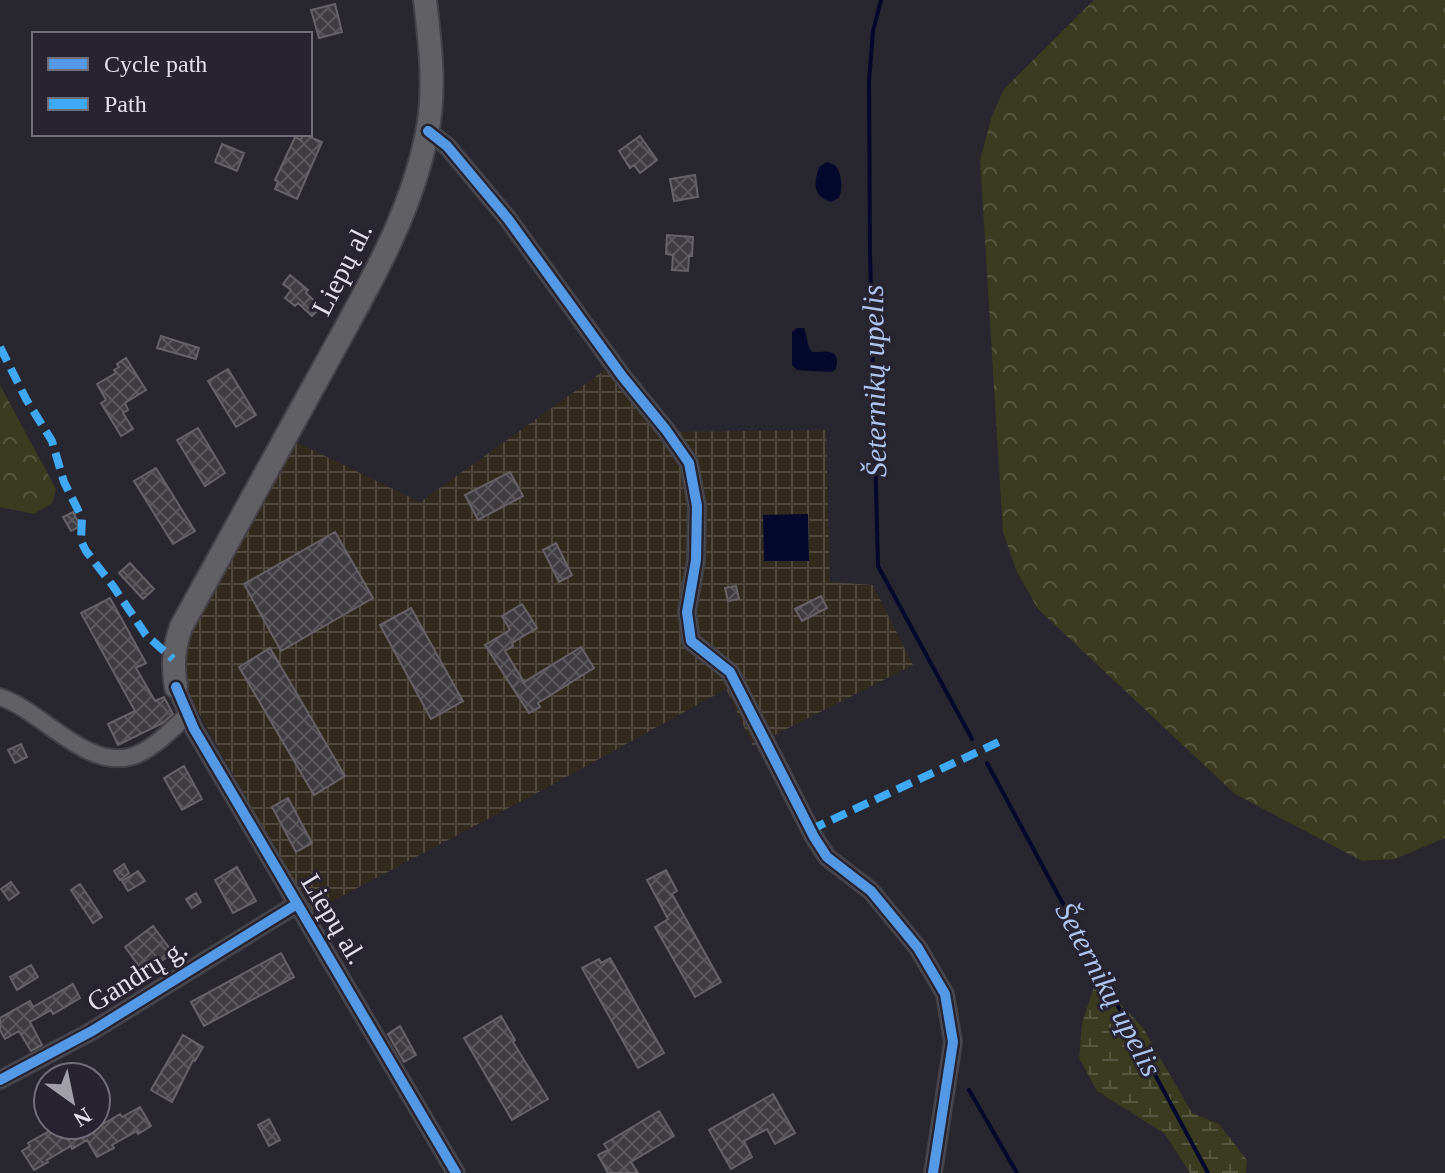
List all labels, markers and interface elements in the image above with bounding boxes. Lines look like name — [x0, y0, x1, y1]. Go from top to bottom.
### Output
legend — [32, 32, 312, 136]
text: Cycle path — [104, 51, 207, 77]
text: Path — [104, 91, 147, 117]
street label: Liepų al. — [306, 218, 378, 320]
water label: Šeternikų upelis — [856, 285, 892, 477]
street label: Liepų al. — [295, 868, 373, 970]
water label: Šeternikų upelis — [1049, 896, 1169, 1082]
street label: Gandrų g. — [81, 932, 193, 1018]
north arrow — [32, 1061, 112, 1141]
text: N — [69, 1103, 96, 1132]

